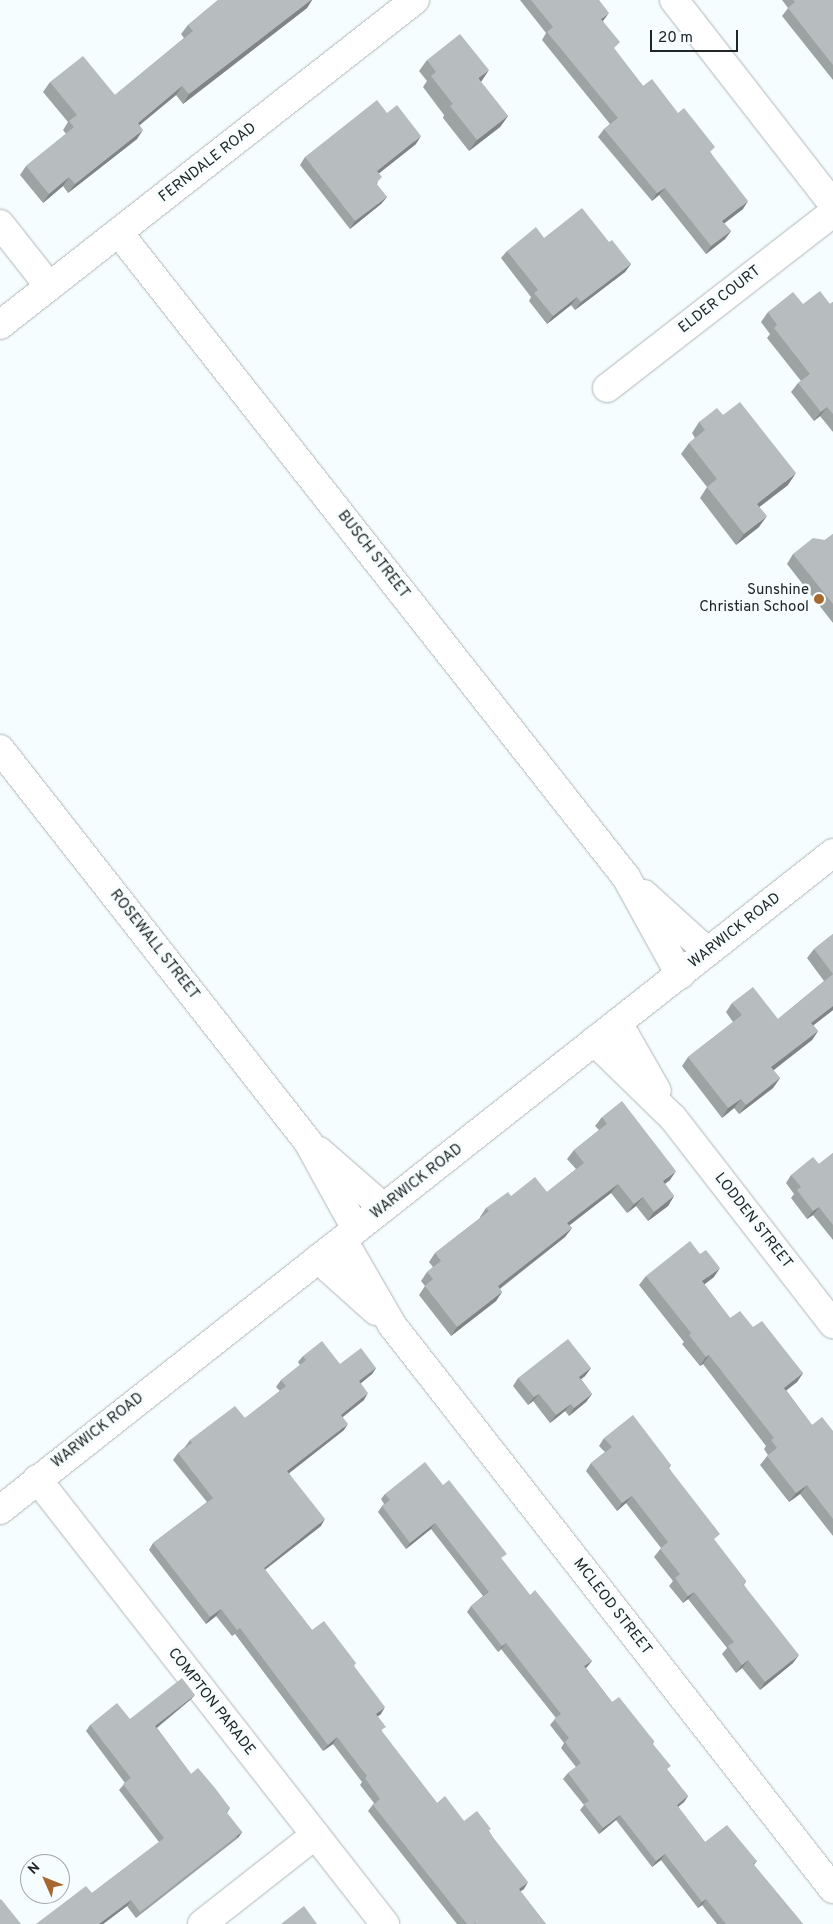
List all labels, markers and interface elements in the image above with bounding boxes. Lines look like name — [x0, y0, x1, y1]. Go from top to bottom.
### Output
scale bar — [653, 20, 740, 52]
text: 20 m — [658, 29, 693, 48]
street label: FERNDALE ROAD — [156, 119, 260, 207]
street label: ELDER COURT — [675, 262, 765, 338]
street label: BUSCH STREET — [333, 507, 413, 603]
place label: Sunshine Christian School — [699, 581, 809, 616]
marker: Sunshine Christian School — [813, 593, 825, 605]
street label: ROSEWALL STREET — [105, 886, 203, 1004]
street label: WARWICK ROAD — [685, 890, 785, 972]
street label: WARWICK ROAD — [367, 1141, 467, 1223]
street label: LODDEN STREET — [710, 1170, 796, 1272]
street label: WARWICK ROAD — [48, 1390, 148, 1472]
street label: MCLEOD STREET — [569, 1555, 655, 1659]
street label: COMPTON PARADE — [164, 1645, 258, 1759]
north arrow — [20, 1854, 70, 1904]
text: N — [25, 1859, 44, 1878]

